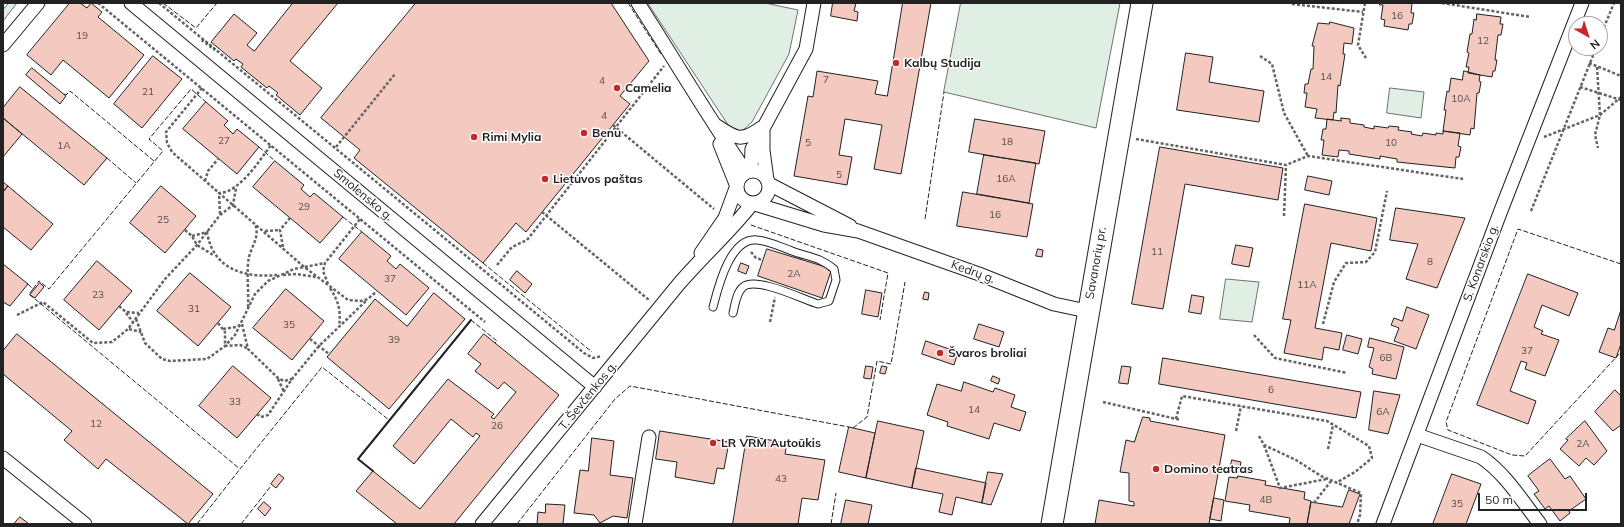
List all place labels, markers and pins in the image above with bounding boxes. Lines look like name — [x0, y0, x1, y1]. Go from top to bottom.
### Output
place label: Kalbų Studija — [904, 56, 981, 70]
marker: Kalbų Studija — [891, 58, 901, 68]
place label: Camelia — [625, 81, 672, 95]
marker: Camelia — [612, 83, 622, 93]
place label: Benu — [592, 126, 621, 140]
marker: Benu — [579, 128, 589, 138]
place label: Rimi Mylia — [482, 130, 541, 144]
marker: Rimi Mylia — [469, 132, 479, 142]
place label: Lietuvos paštas — [553, 172, 643, 186]
marker: Lietuvos paštas — [540, 174, 550, 184]
place label: Švaros broliai — [948, 346, 1027, 360]
marker: Švaros broliai — [935, 348, 945, 358]
place label: LR VRM Autoūkis — [721, 436, 821, 450]
marker: LR VRM Autoūkis — [708, 438, 718, 448]
place label: Domino teatras — [1164, 462, 1253, 476]
marker: Domino teatras — [1151, 464, 1161, 474]

